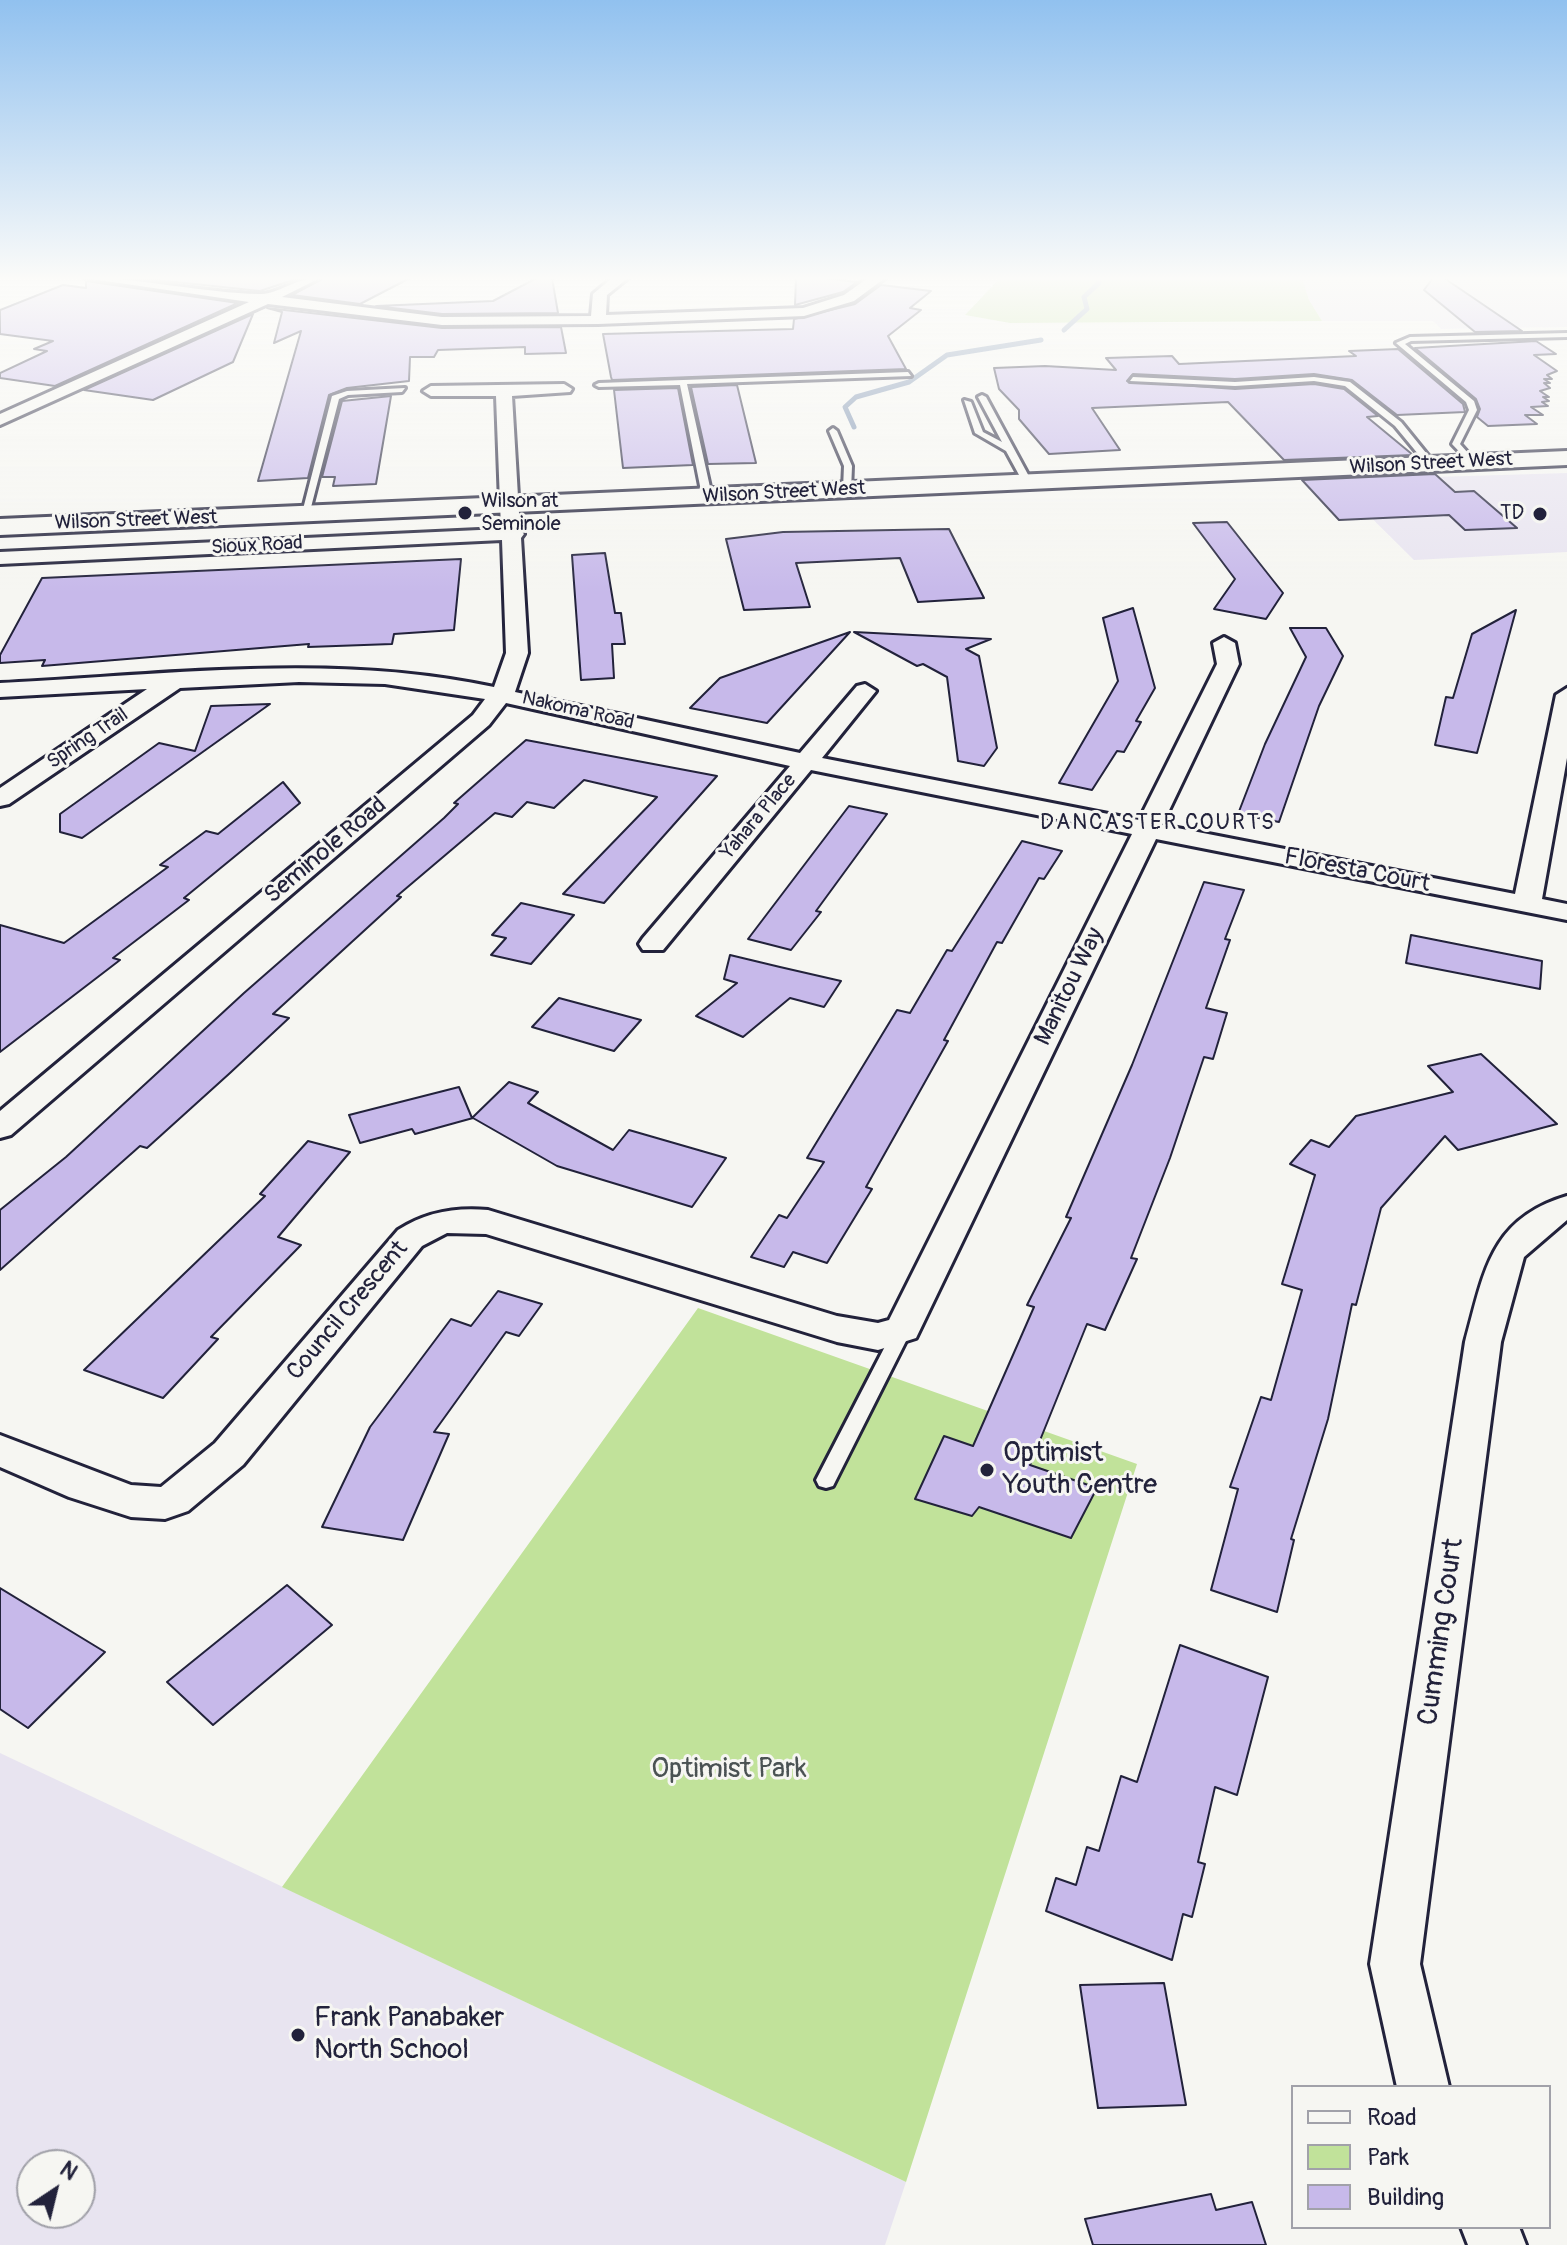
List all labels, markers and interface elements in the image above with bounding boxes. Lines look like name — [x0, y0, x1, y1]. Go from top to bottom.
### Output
street label: Wilson Street West — [1349, 448, 1513, 480]
street label: Wilson Street West — [702, 477, 866, 509]
place label: Wilson at Seminole — [481, 490, 561, 537]
place label: TD — [1500, 502, 1524, 526]
marker: Wilson at Seminole — [456, 504, 474, 522]
marker: TD — [1531, 505, 1549, 523]
street label: Wilson Street West — [54, 506, 218, 536]
street label: Sioux Road — [211, 532, 303, 560]
street label: Nakoma Road — [520, 686, 636, 736]
street label: Spring Trail — [43, 703, 133, 775]
street label: Yahara Place — [716, 769, 802, 865]
street label: Seminole Road — [259, 792, 393, 910]
district label: DANCASTER COURTS — [1040, 810, 1276, 836]
street label: Floresta Court — [1282, 843, 1432, 899]
street label: Manitou Way — [1029, 923, 1111, 1051]
street label: Council Crescent — [281, 1236, 415, 1386]
place label: Optimist Youth Centre — [1003, 1437, 1157, 1503]
marker: Optimist Youth Centre — [978, 1461, 996, 1479]
street label: Cumming Court — [1412, 1536, 1472, 1728]
park label: Optimist Park — [651, 1753, 807, 1787]
place label: Frank Panabaker North School — [314, 2002, 504, 2068]
marker: Frank Panabaker North School — [289, 2026, 307, 2044]
legend — [1291, 2085, 1551, 2229]
text: Road — [1367, 2103, 1417, 2132]
text: Park — [1367, 2143, 1409, 2172]
north arrow — [16, 2149, 96, 2229]
text: N — [54, 2155, 83, 2187]
text: Building — [1367, 2183, 1444, 2212]

